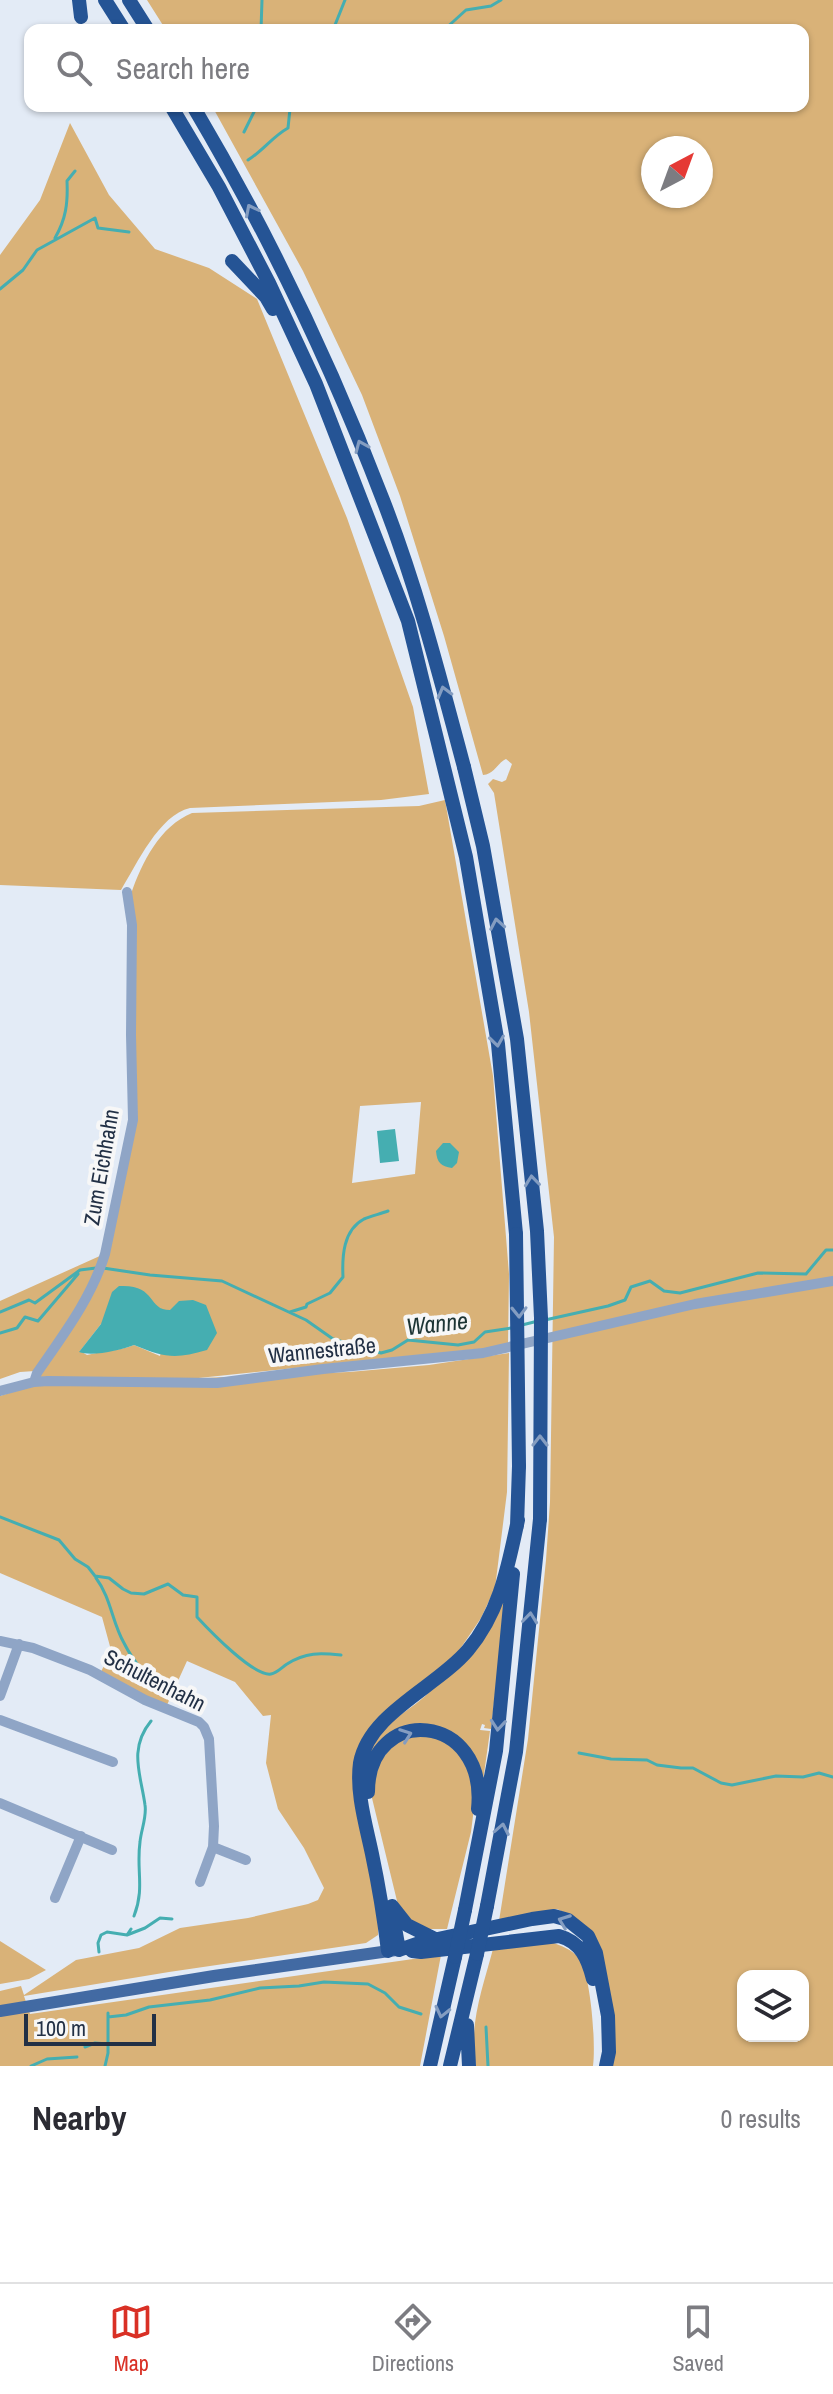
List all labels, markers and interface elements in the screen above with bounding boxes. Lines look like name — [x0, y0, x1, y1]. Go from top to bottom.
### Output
search box — [24, 24, 809, 112]
icon: search — [52, 46, 96, 90]
text: Search here — [116, 48, 250, 88]
north arrow — [641, 136, 713, 208]
one-way arrow — [245, 204, 261, 219]
one-way arrow — [354, 440, 370, 454]
one-way arrow — [436, 686, 453, 699]
one-way arrow — [489, 917, 506, 930]
one-way arrow — [488, 1034, 505, 1048]
street label: Zum Eichhahn — [76, 1107, 126, 1227]
one-way arrow — [523, 1174, 540, 1187]
water label: Wanne — [405, 1304, 470, 1342]
one-way arrow — [510, 1306, 527, 1319]
street label: Wannestraße — [267, 1329, 377, 1371]
one-way arrow — [531, 1434, 549, 1447]
one-way arrow — [521, 1611, 538, 1624]
street label: Schultenhahn — [99, 1642, 211, 1718]
one-way arrow — [490, 1719, 507, 1732]
one-way arrow — [398, 1728, 412, 1744]
one-way arrow — [492, 1822, 509, 1836]
one-way arrow — [558, 1914, 572, 1931]
map controls — [737, 1970, 809, 2042]
button: layers — [737, 1970, 809, 2042]
one-way arrow — [434, 2004, 451, 2018]
scale bar — [24, 2010, 156, 2046]
text: 100 m — [36, 2013, 86, 2043]
text: Nearby — [32, 2095, 127, 2141]
text: 0 results — [720, 2101, 801, 2136]
tab: Map — [109, 2300, 153, 2378]
tab: Directions — [372, 2300, 454, 2378]
tab: Saved — [673, 2300, 724, 2378]

